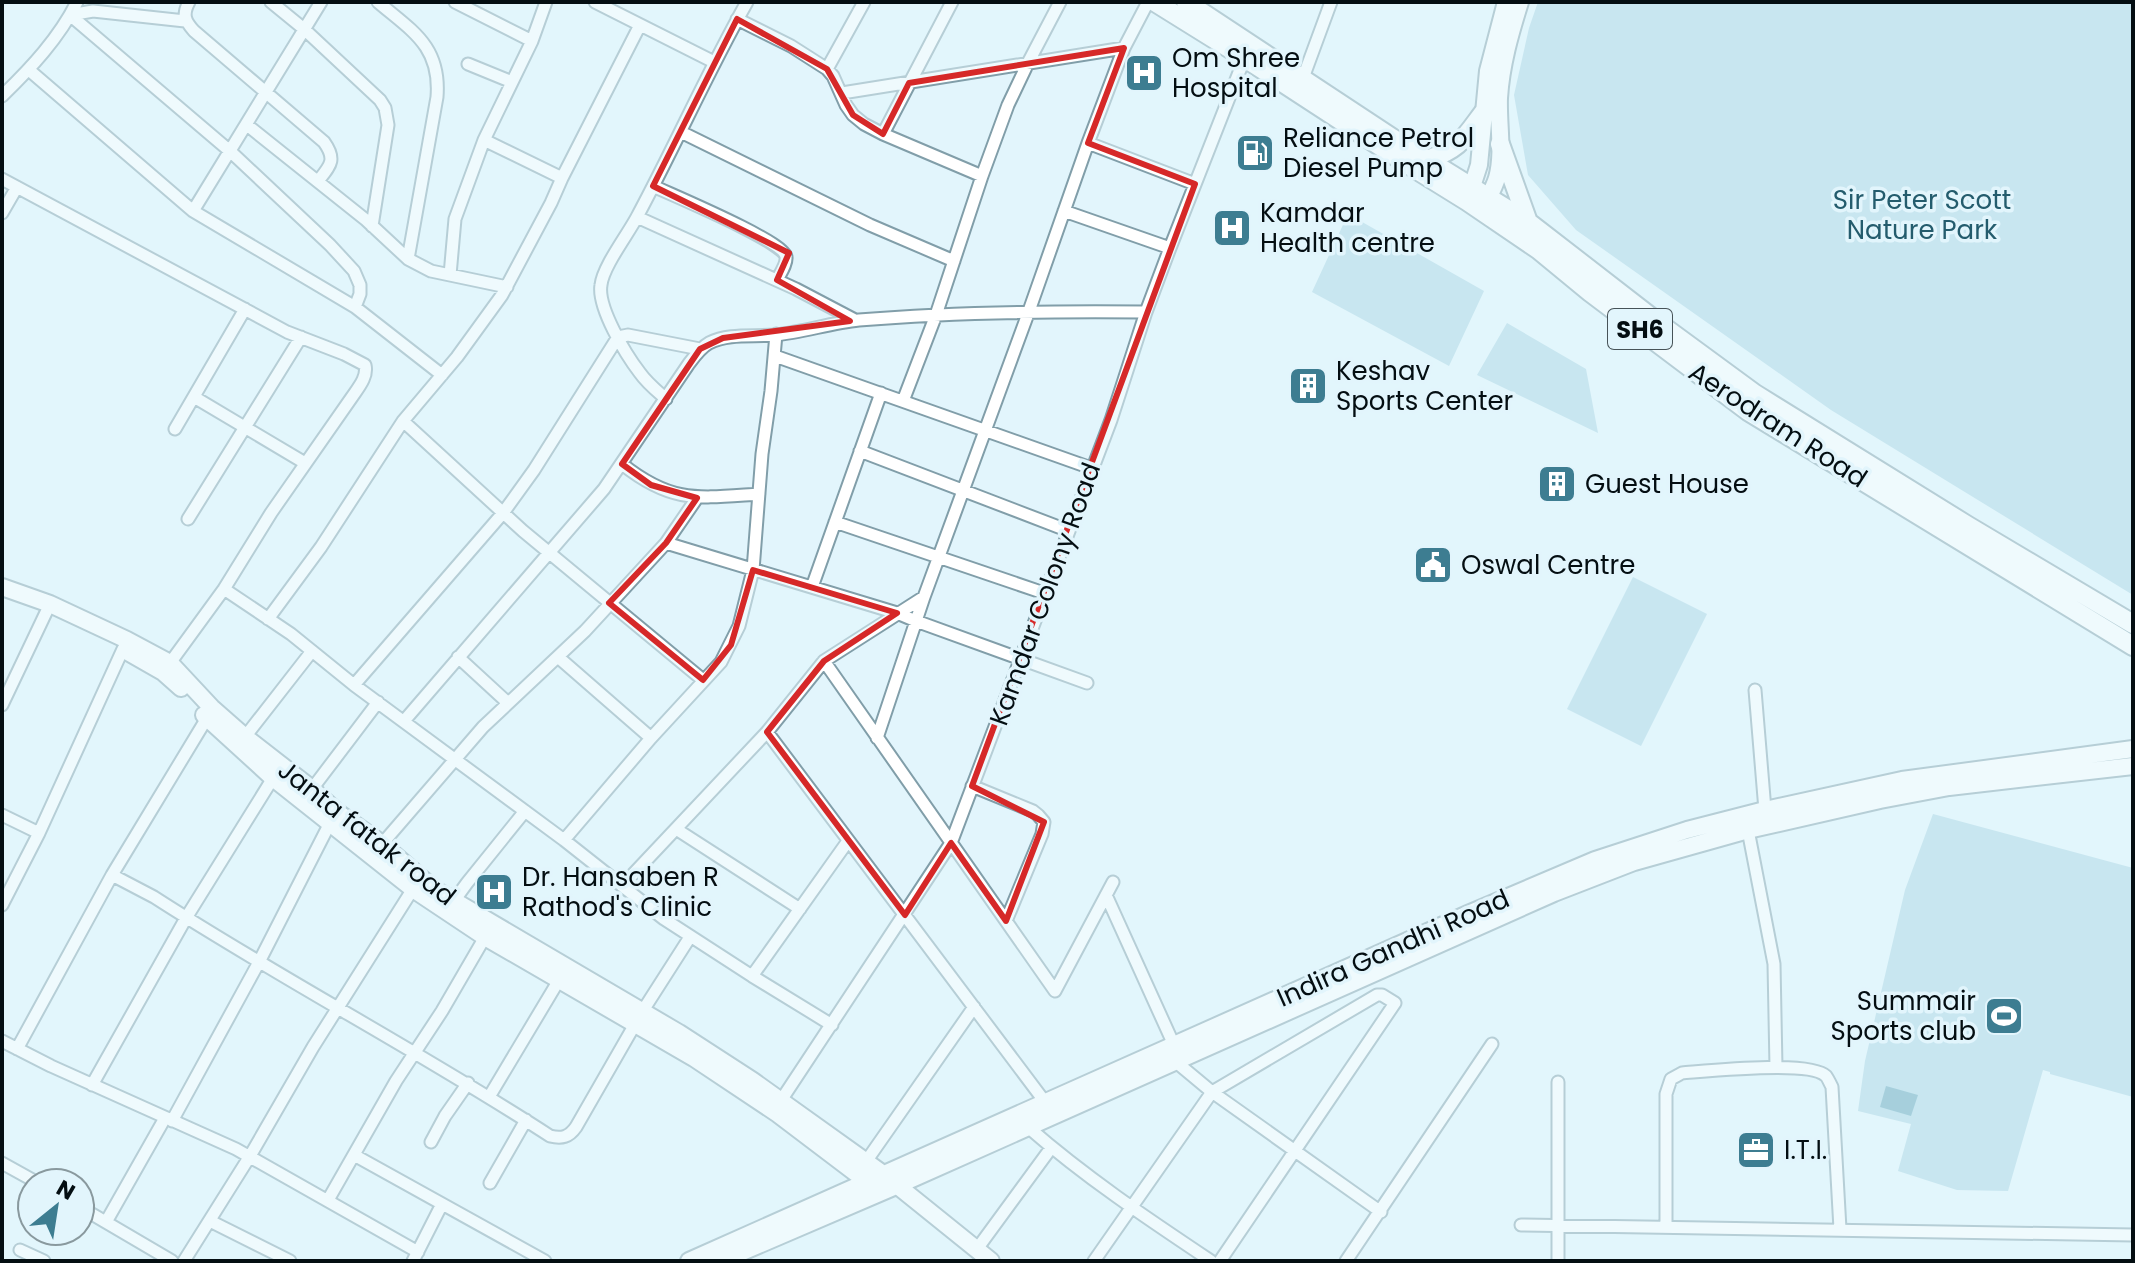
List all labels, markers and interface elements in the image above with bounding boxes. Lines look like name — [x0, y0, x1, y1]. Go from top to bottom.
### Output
place label: Om Shree Hospital — [1172, 40, 1300, 106]
hospital icon: Om Shree Hospital — [1123, 52, 1165, 94]
place label: Reliance Petrol Diesel Pump — [1283, 120, 1474, 186]
fuel station icon: Reliance Petrol Diesel Pump — [1234, 132, 1276, 174]
park label: Sir Peter Scott Nature Park — [1833, 182, 2011, 248]
place label: Kamdar Health centre — [1260, 195, 1435, 261]
hospital icon: Kamdar Health centre — [1211, 207, 1253, 249]
road number: SH6 — [1608, 309, 1672, 349]
place label: Keshav Sports Center — [1336, 353, 1513, 419]
street label: Aerodram Road — [1682, 354, 1874, 496]
building icon: Keshav Sports Center — [1287, 365, 1329, 407]
street label: Kamdar Colony Road — [981, 458, 1109, 730]
building icon: Guest House — [1536, 463, 1578, 505]
place label: Guest House — [1585, 466, 1749, 502]
public building icon: Oswal Centre — [1412, 544, 1454, 586]
place label: Oswal Centre — [1461, 547, 1635, 583]
street label: Janta fatak road — [270, 752, 464, 914]
place label: Dr. Hansaben R Rathod's Clinic — [522, 859, 719, 925]
hospital icon: Dr. Hansaben R Rathod's Clinic — [473, 871, 515, 913]
street label: Indira Gandhi Road — [1271, 881, 1515, 1015]
place label: Summair Sports club — [1830, 983, 1976, 1049]
sports icon: Summair Sports club — [1983, 995, 2025, 1037]
office icon: I.T.I. — [1735, 1129, 1777, 1171]
place label: I.T.I. — [1784, 1132, 1827, 1168]
north arrow — [16, 1167, 96, 1247]
text: N — [51, 1173, 81, 1208]

